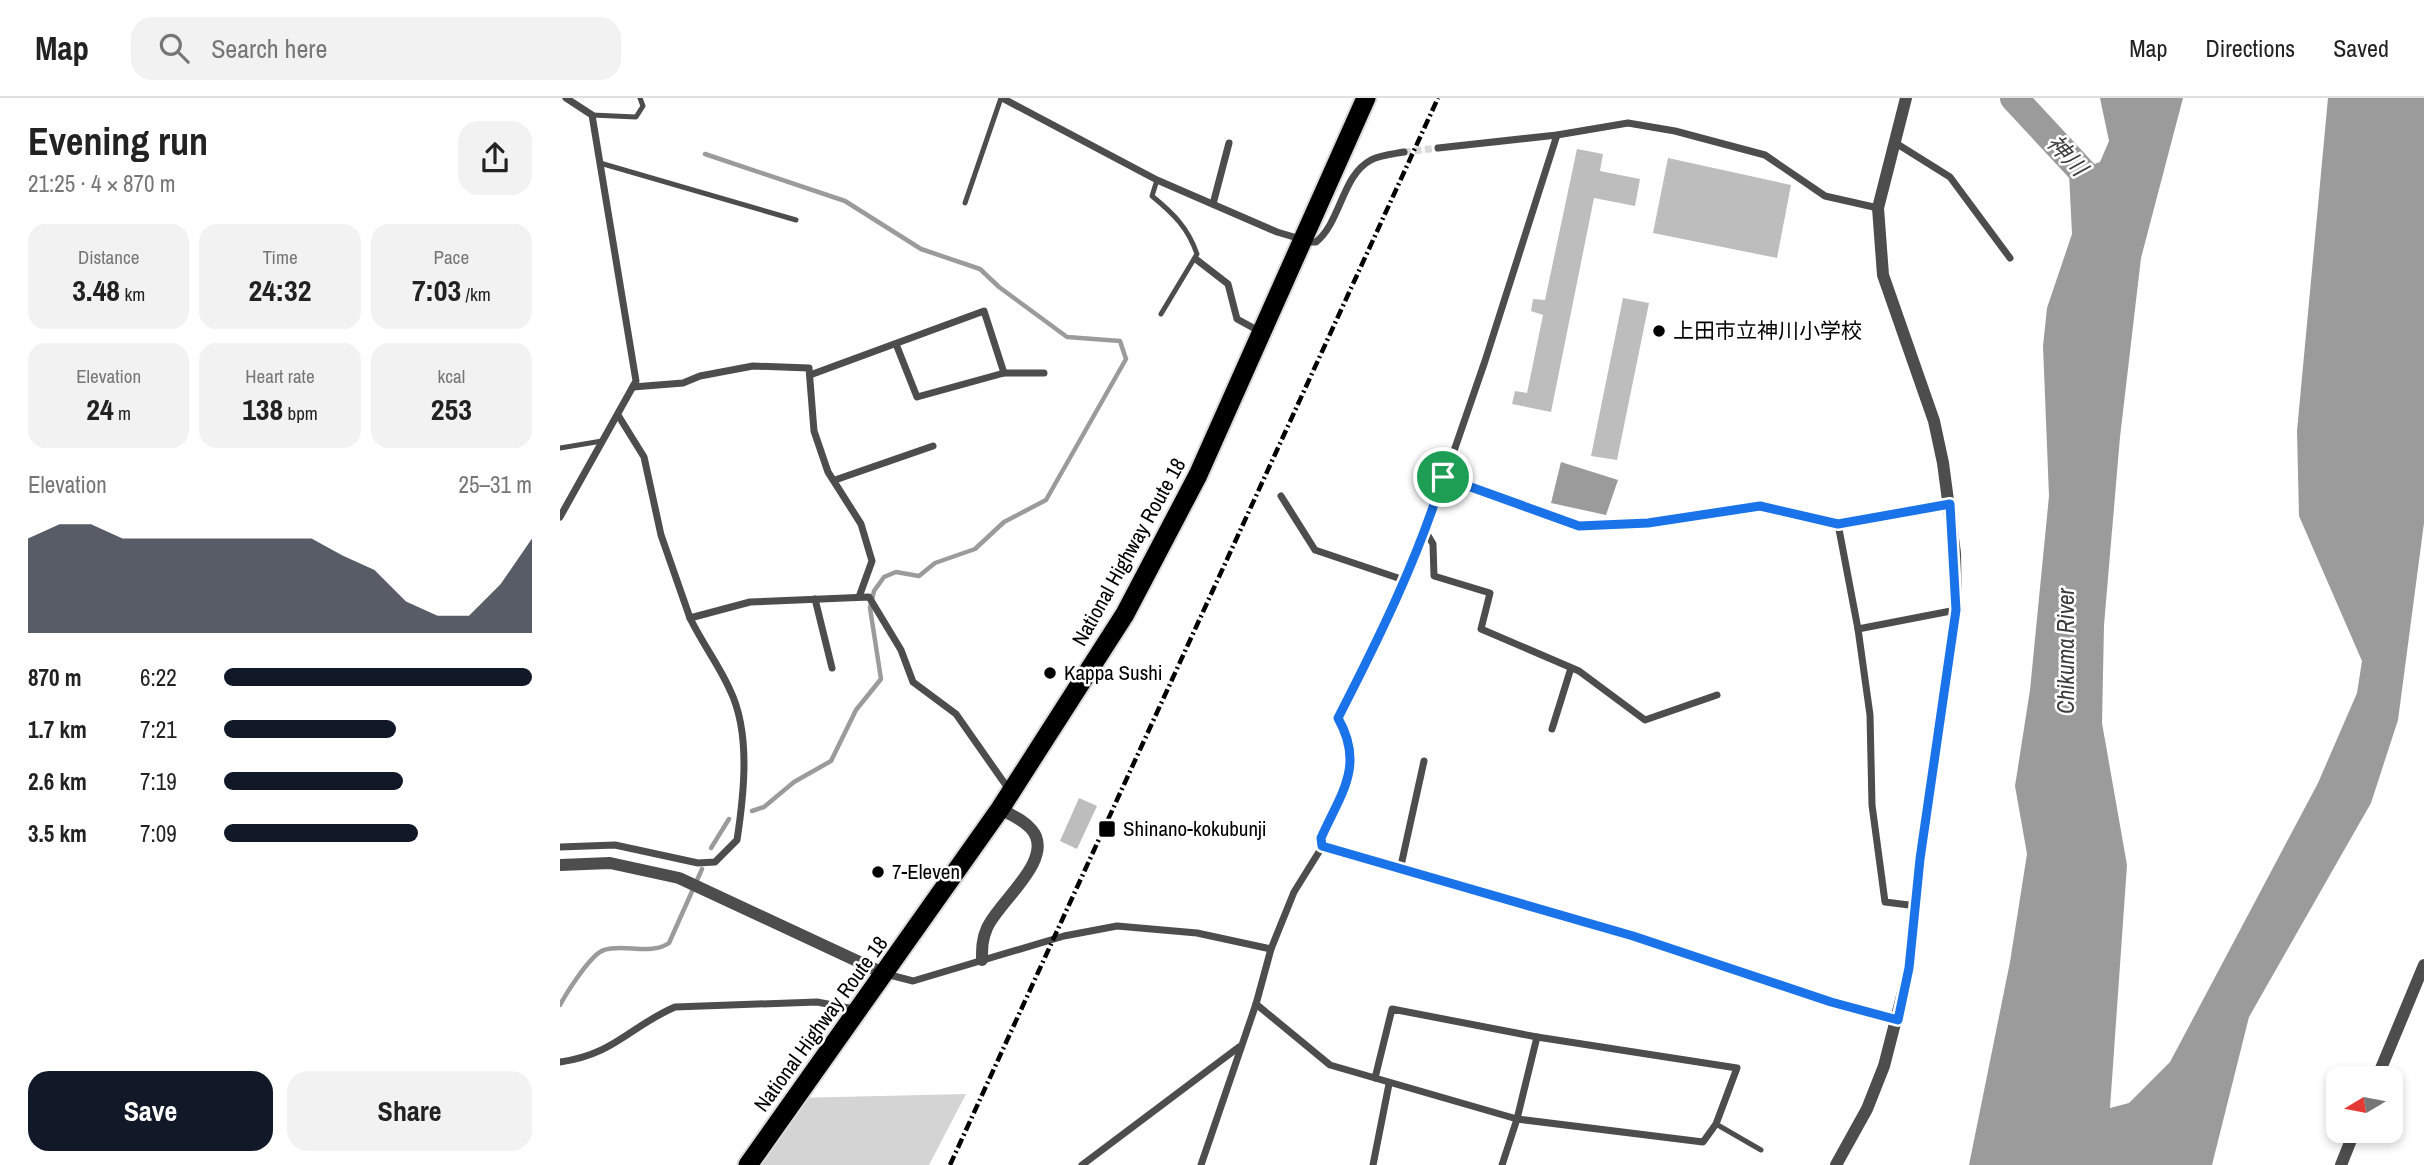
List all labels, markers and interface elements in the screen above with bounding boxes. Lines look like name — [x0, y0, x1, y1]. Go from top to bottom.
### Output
search box — [131, 17, 621, 80]
text: Map — [35, 26, 89, 70]
icon: search — [155, 29, 193, 67]
text: Search here — [211, 31, 327, 66]
text: Map — [2129, 32, 2167, 64]
text: Directions — [2205, 32, 2295, 64]
text: Saved — [2333, 32, 2389, 64]
text: Evening run — [28, 116, 208, 167]
button: share — [458, 121, 532, 195]
water label: 神川 — [2040, 127, 2096, 184]
text: 21:25 · 4 × 870 m — [28, 168, 175, 199]
text: Distance — [78, 244, 139, 270]
text: Time — [262, 244, 298, 270]
text: Pace — [434, 244, 469, 270]
text: 3.48 — [72, 270, 120, 310]
text: 24:32 — [249, 270, 311, 310]
text: 7:03 — [412, 270, 461, 310]
text: km — [120, 281, 145, 307]
text: /km — [461, 281, 491, 307]
place label: 上田市立神川小学校 — [1673, 316, 1862, 345]
marker: 上田市立神川小学校 — [1651, 323, 1667, 339]
text: Elevation — [76, 363, 141, 389]
text: Heart rate — [245, 363, 315, 389]
text: kcal — [437, 363, 465, 389]
text: 24 — [86, 389, 114, 429]
text: 138 — [242, 389, 283, 429]
text: 253 — [431, 389, 472, 429]
text: m — [114, 400, 131, 426]
text: bpm — [283, 400, 318, 426]
pin — [1413, 447, 1473, 507]
street label: National Highway Route 18 — [1065, 453, 1192, 651]
icon: arrive — [1424, 458, 1462, 496]
text: Elevation — [28, 469, 107, 500]
text: 25–31 m — [459, 469, 532, 500]
water label: Chikuma River — [2050, 587, 2081, 714]
place label: Kappa Sushi — [1064, 658, 1163, 687]
text: 870 m — [28, 662, 81, 693]
text: 6:22 — [140, 662, 177, 693]
marker: Kappa Sushi — [1042, 665, 1058, 681]
text: 1.7 km — [28, 714, 87, 745]
text: 7:21 — [140, 714, 177, 745]
text: 2.6 km — [28, 766, 87, 797]
text: 7:19 — [140, 766, 177, 797]
place label: Shinano-kokubunji — [1123, 814, 1267, 843]
text: 3.5 km — [28, 818, 87, 849]
text: 7:09 — [140, 818, 177, 849]
marker: Shinano-kokubunji — [1097, 819, 1117, 839]
place label: 7-Eleven — [892, 857, 960, 886]
marker: 7-Eleven — [870, 864, 886, 880]
street label: National Highway Route 18 — [747, 930, 894, 1117]
north arrow — [2326, 1066, 2403, 1143]
map controls — [2326, 1066, 2403, 1143]
button: Save — [28, 1071, 273, 1151]
button: Share — [287, 1071, 532, 1151]

